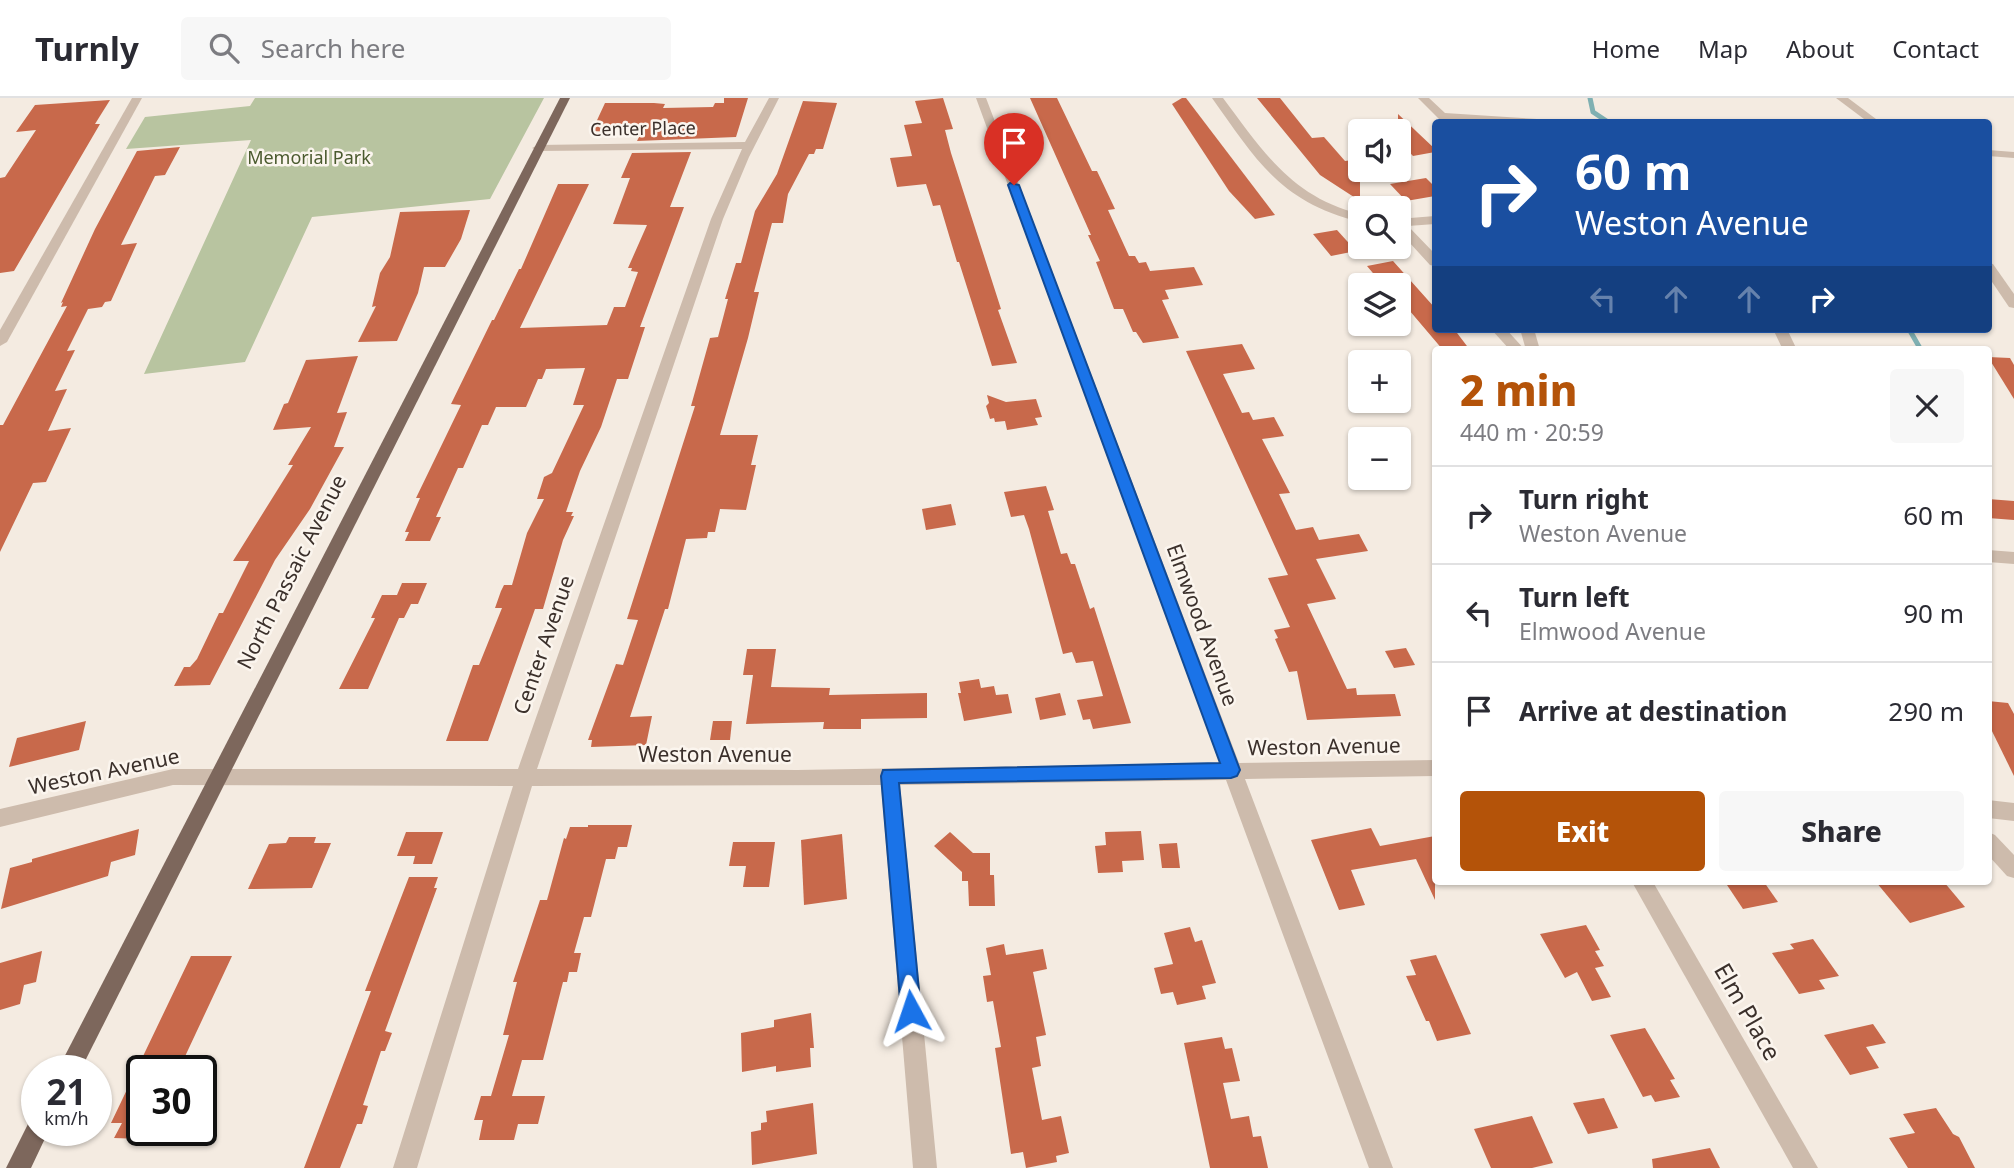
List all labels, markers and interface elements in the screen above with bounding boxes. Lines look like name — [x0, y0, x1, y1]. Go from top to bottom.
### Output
search box — [181, 17, 671, 80]
text: Turnly — [35, 26, 139, 71]
icon: search — [205, 29, 243, 67]
text: Search here — [261, 30, 405, 66]
text: Home — [1592, 32, 1660, 65]
text: Map — [1698, 32, 1748, 65]
text: About — [1786, 32, 1854, 65]
text: Contact — [1892, 32, 1979, 65]
pin — [984, 113, 1044, 185]
street label: Center Place — [590, 115, 696, 141]
map controls — [1348, 119, 1411, 490]
button: sound — [1348, 119, 1411, 182]
icon: arrive — [995, 124, 1033, 162]
text: 60 m — [1575, 138, 1692, 204]
park label: Memorial Park — [247, 145, 371, 169]
icon: right — [1460, 147, 1551, 238]
button: search — [1348, 196, 1411, 259]
text: Weston Avenue — [1575, 201, 1809, 244]
button: layers — [1348, 273, 1411, 336]
icon: left — [1584, 280, 1622, 318]
icon: ahead — [1657, 280, 1695, 318]
icon: ahead — [1730, 280, 1768, 318]
icon: right — [1803, 280, 1841, 318]
button: + — [1348, 350, 1411, 413]
text: 2 min — [1460, 361, 1577, 418]
button: close — [1890, 369, 1964, 443]
text: 440 m · 20:59 — [1460, 416, 1604, 448]
button: − — [1348, 427, 1411, 490]
street label: North Passaic Avenue — [230, 470, 352, 673]
text: Turn right — [1519, 481, 1649, 517]
icon: right — [1460, 496, 1498, 534]
text: 60 m — [1903, 497, 1964, 533]
text: Weston Avenue — [1519, 517, 1687, 549]
street label: Elmwood Avenue — [1161, 540, 1245, 710]
street label: Center Avenue — [506, 571, 580, 718]
text: Turn left — [1519, 579, 1630, 615]
icon: left — [1460, 594, 1498, 632]
text: 90 m — [1903, 595, 1964, 631]
text: Elmwood Avenue — [1519, 615, 1706, 647]
icon: arrive — [1460, 692, 1498, 730]
text: Arrive at destination — [1519, 693, 1788, 729]
text: 290 m — [1888, 693, 1964, 729]
street label: Weston Avenue — [1247, 731, 1401, 761]
street label: Weston Avenue — [638, 740, 792, 768]
street label: Weston Avenue — [26, 741, 182, 801]
button: Exit — [1460, 791, 1705, 871]
button: Share — [1719, 791, 1964, 871]
street label: Elm Place — [1707, 956, 1789, 1066]
position arrow — [874, 974, 948, 1048]
speed limit sign: 30 — [126, 1055, 217, 1146]
text: 21 — [46, 1068, 87, 1115]
text: km/h — [44, 1106, 89, 1130]

